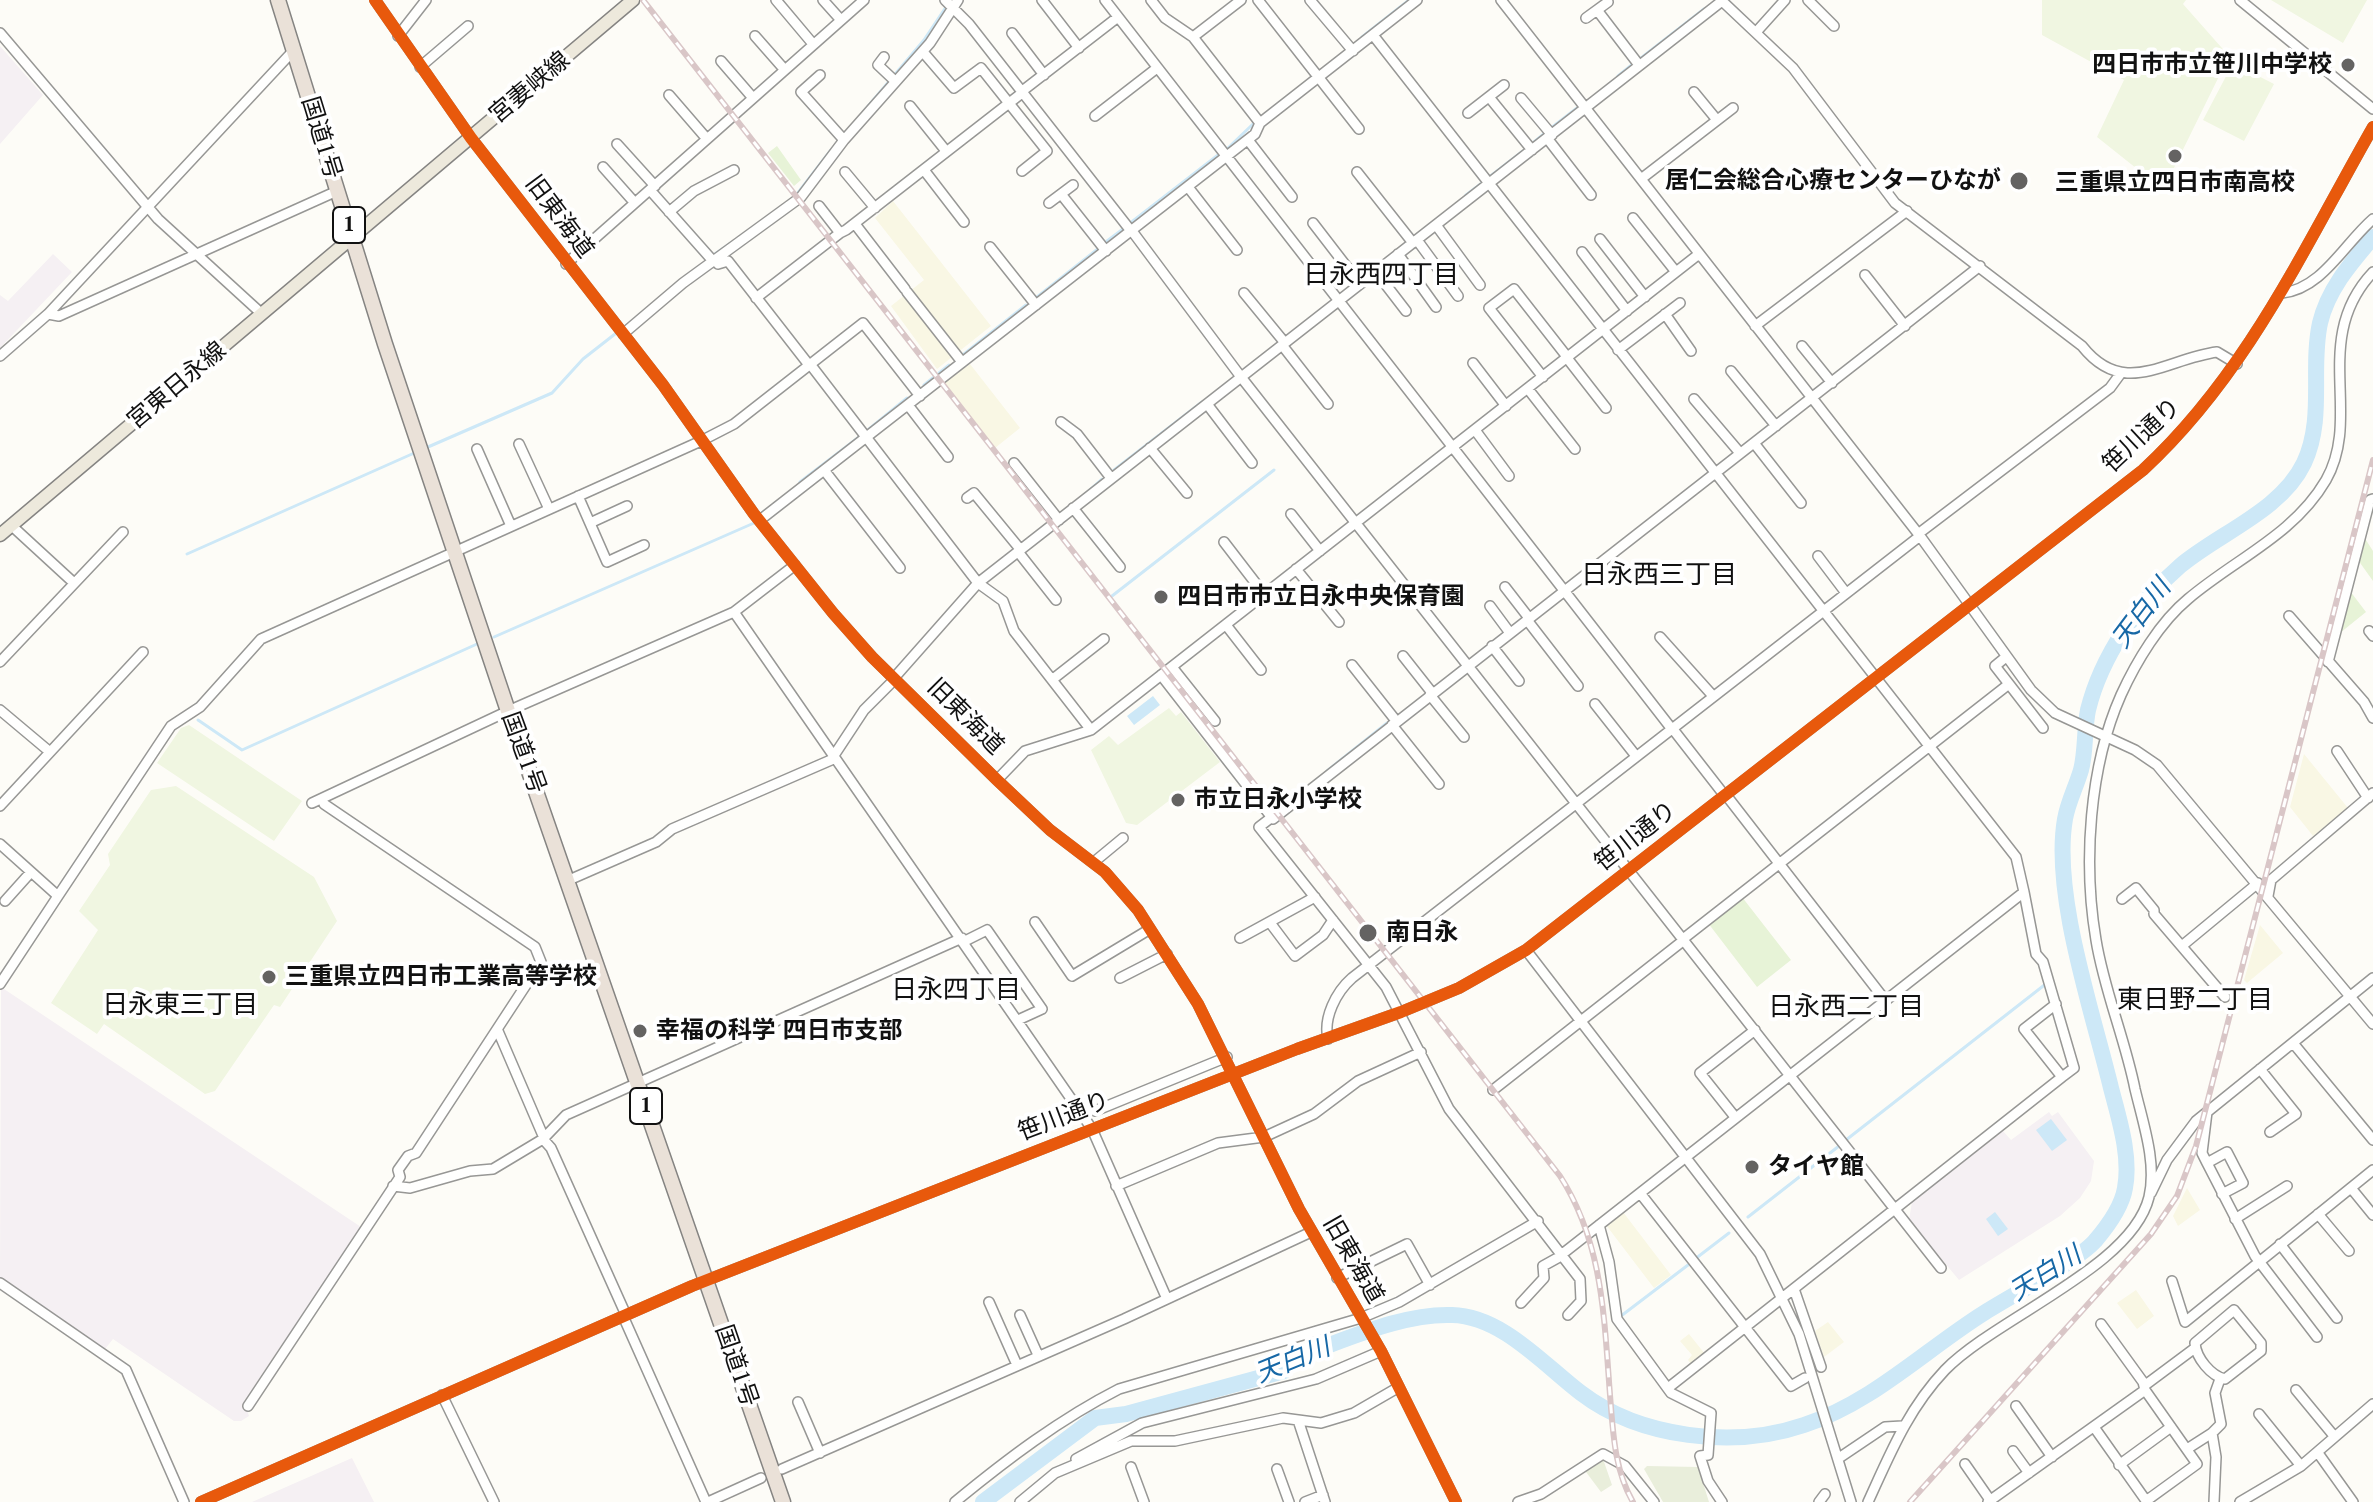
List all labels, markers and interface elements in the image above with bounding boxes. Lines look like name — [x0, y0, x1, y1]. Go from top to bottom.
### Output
street label: 宮妻峡線 — [484, 46, 576, 130]
place label: 四日市市立笹川中学校 — [2092, 51, 2332, 79]
marker: 四日市市立笹川中学校 — [2339, 56, 2357, 74]
street label: 国道1号 — [295, 93, 347, 183]
marker: 三重県立四日市南高校 — [2166, 147, 2184, 165]
place label: 居仁会総合心療センターひなが — [1665, 167, 2001, 195]
place label: 三重県立四日市南高校 — [2055, 169, 2295, 197]
street label: 旧東海道 — [519, 170, 599, 264]
marker: 居仁会総合心療センターひなが — [2008, 170, 2030, 192]
road number: 1 — [333, 207, 365, 243]
district label: 日永西四丁目 — [1303, 260, 1459, 292]
street label: 宮東日永線 — [122, 336, 232, 436]
street label: 笹川通り — [2097, 393, 2187, 479]
district label: 日永西三丁目 — [1581, 560, 1737, 592]
water label: 天白川 — [2106, 573, 2178, 655]
place label: 四日市市立日永中央保育園 — [1177, 583, 1465, 611]
marker: 四日市市立日永中央保育園 — [1152, 588, 1170, 606]
street label: 旧東海道 — [921, 673, 1009, 761]
street label: 国道1号 — [495, 708, 551, 798]
place label: 市立日永小学校 — [1194, 786, 1362, 814]
marker: 市立日永小学校 — [1169, 791, 1187, 809]
street label: 笹川通り — [1589, 796, 1683, 878]
place label: 南日永 — [1386, 919, 1458, 947]
marker: 南日永 — [1357, 922, 1379, 944]
place label: 三重県立四日市工業高等学校 — [285, 963, 597, 991]
marker: 三重県立四日市工業高等学校 — [260, 968, 278, 986]
district label: 日永四丁目 — [891, 975, 1021, 1007]
district label: 東日野二丁目 — [2117, 985, 2273, 1017]
district label: 日永東三丁目 — [102, 990, 258, 1022]
district label: 日永西二丁目 — [1768, 992, 1924, 1024]
place label: 幸福の科学 四日市支部 — [656, 1017, 902, 1045]
marker: 幸福の科学 四日市支部 — [631, 1022, 649, 1040]
street label: 笹川通り — [1014, 1086, 1114, 1148]
road number: 1 — [630, 1088, 662, 1124]
place label: タイヤ館 — [1768, 1153, 1864, 1181]
marker: タイヤ館 — [1743, 1158, 1761, 1176]
street label: 旧東海道 — [1317, 1211, 1389, 1309]
water label: 天白川 — [2005, 1240, 2087, 1308]
street label: 国道1号 — [709, 1321, 763, 1411]
water label: 天白川 — [1251, 1332, 1335, 1390]

